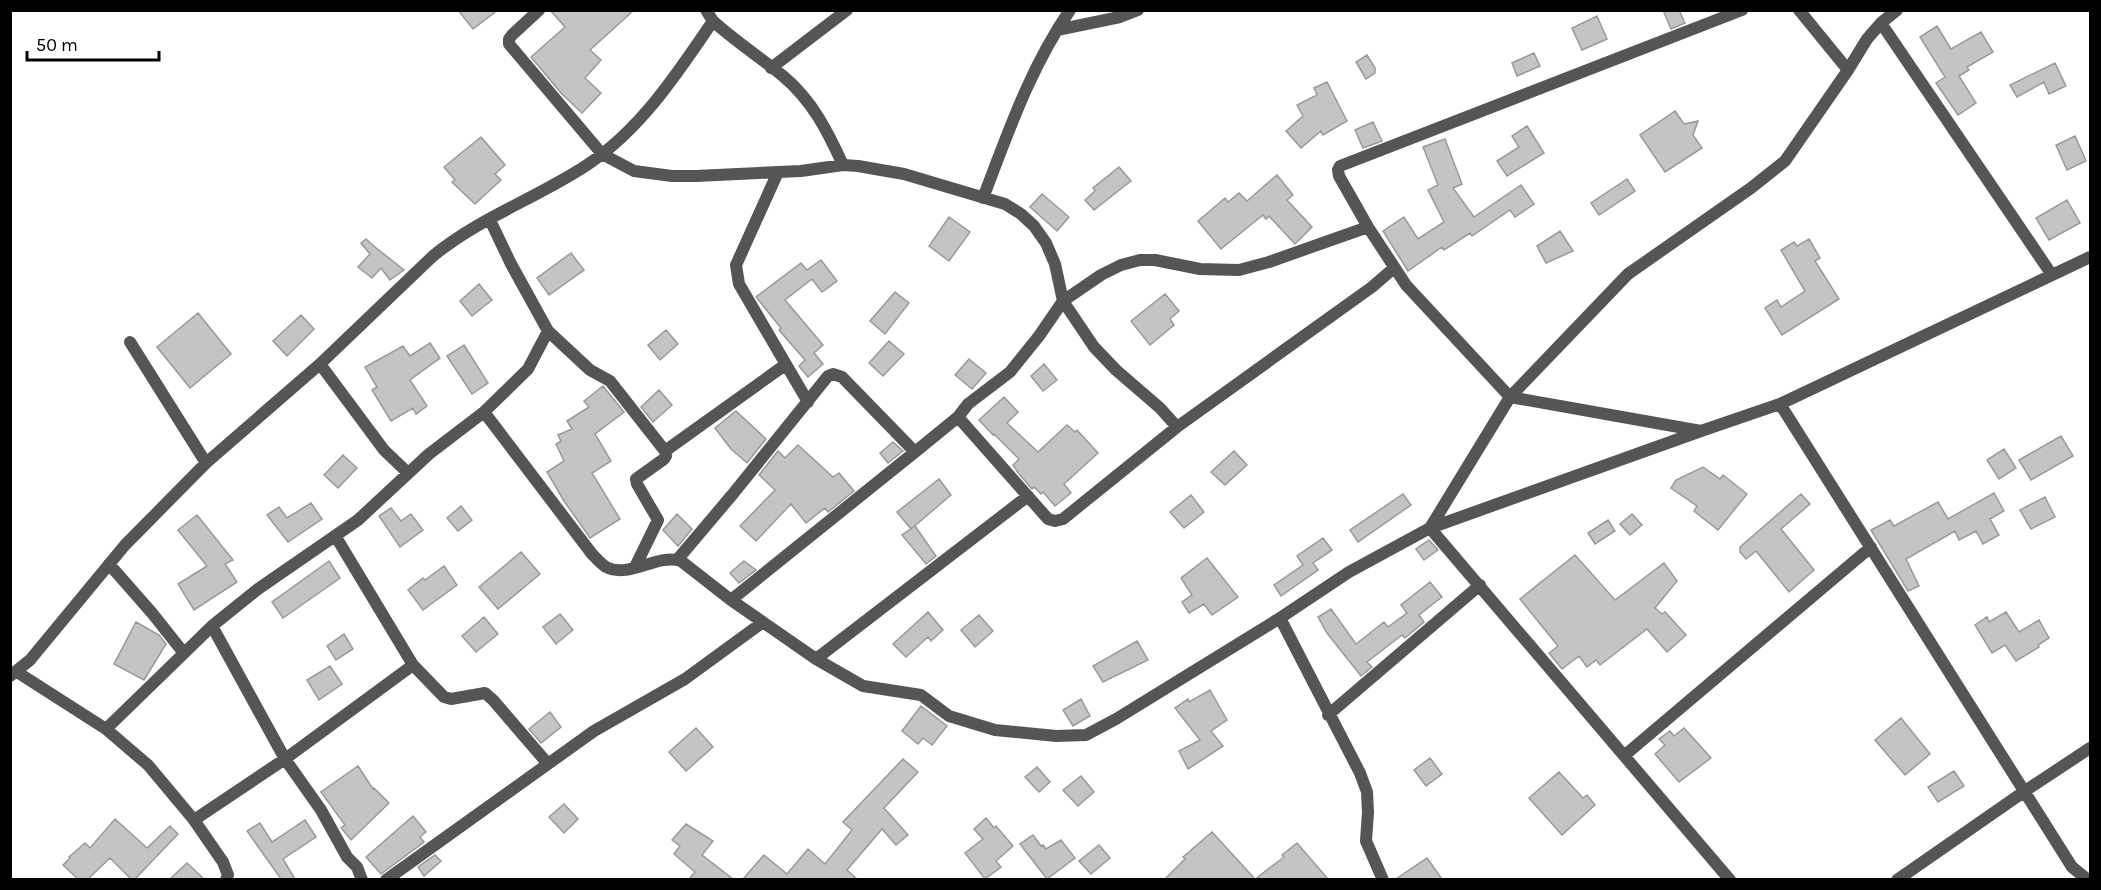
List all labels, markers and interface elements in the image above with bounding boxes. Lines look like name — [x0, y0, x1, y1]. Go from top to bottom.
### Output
scale bar — [27, 24, 159, 62]
text: 50 m — [36, 34, 78, 56]

